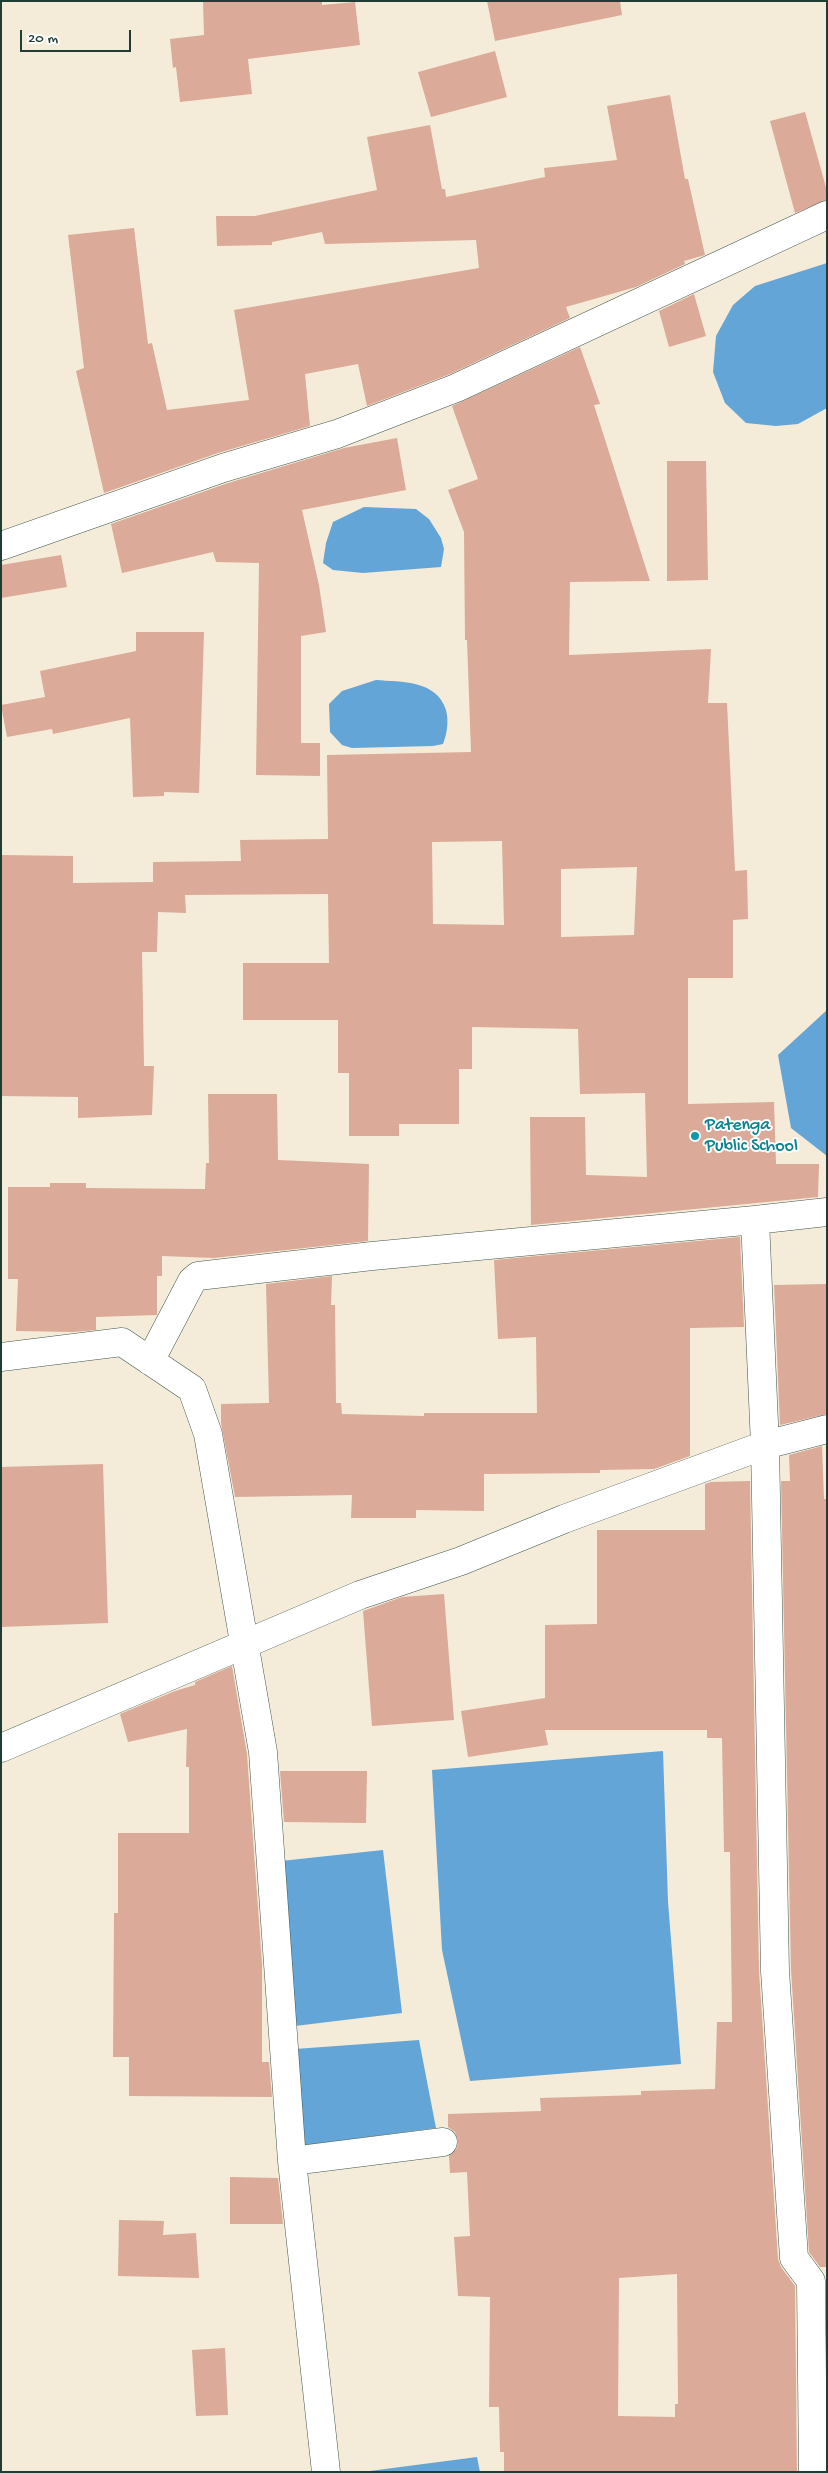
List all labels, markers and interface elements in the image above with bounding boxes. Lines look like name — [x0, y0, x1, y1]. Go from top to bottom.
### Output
scale bar — [22, 20, 134, 52]
text: 20 m — [28, 30, 58, 48]
place label: Patenga Public School — [705, 1115, 798, 1158]
marker: Patenga Public School — [689, 1130, 701, 1142]

